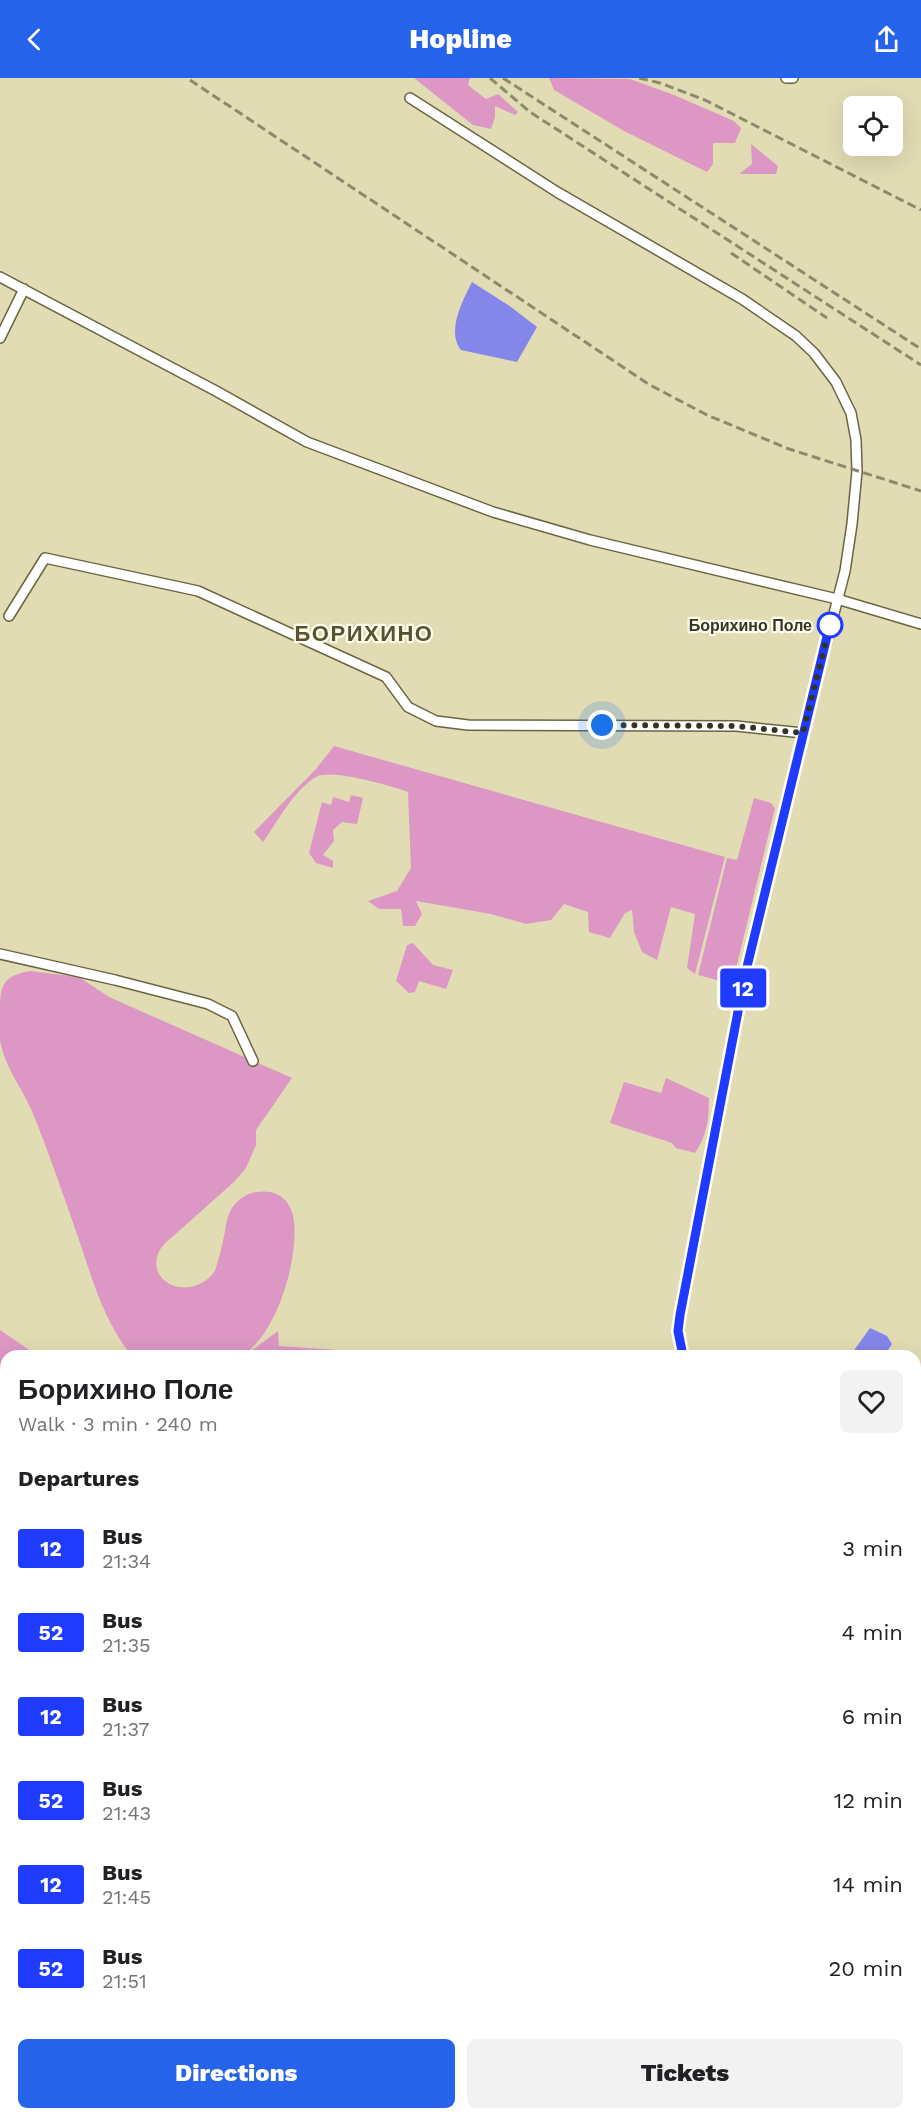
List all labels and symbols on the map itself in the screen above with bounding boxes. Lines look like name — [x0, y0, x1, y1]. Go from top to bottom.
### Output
marker: Борихино Поле — [817, 612, 843, 638]
place label: Борихино Поле — [689, 616, 812, 635]
district label: БОРИХИНО — [295, 621, 433, 646]
your location — [587, 710, 617, 740]
line badge: 12 — [716, 968, 770, 1008]

